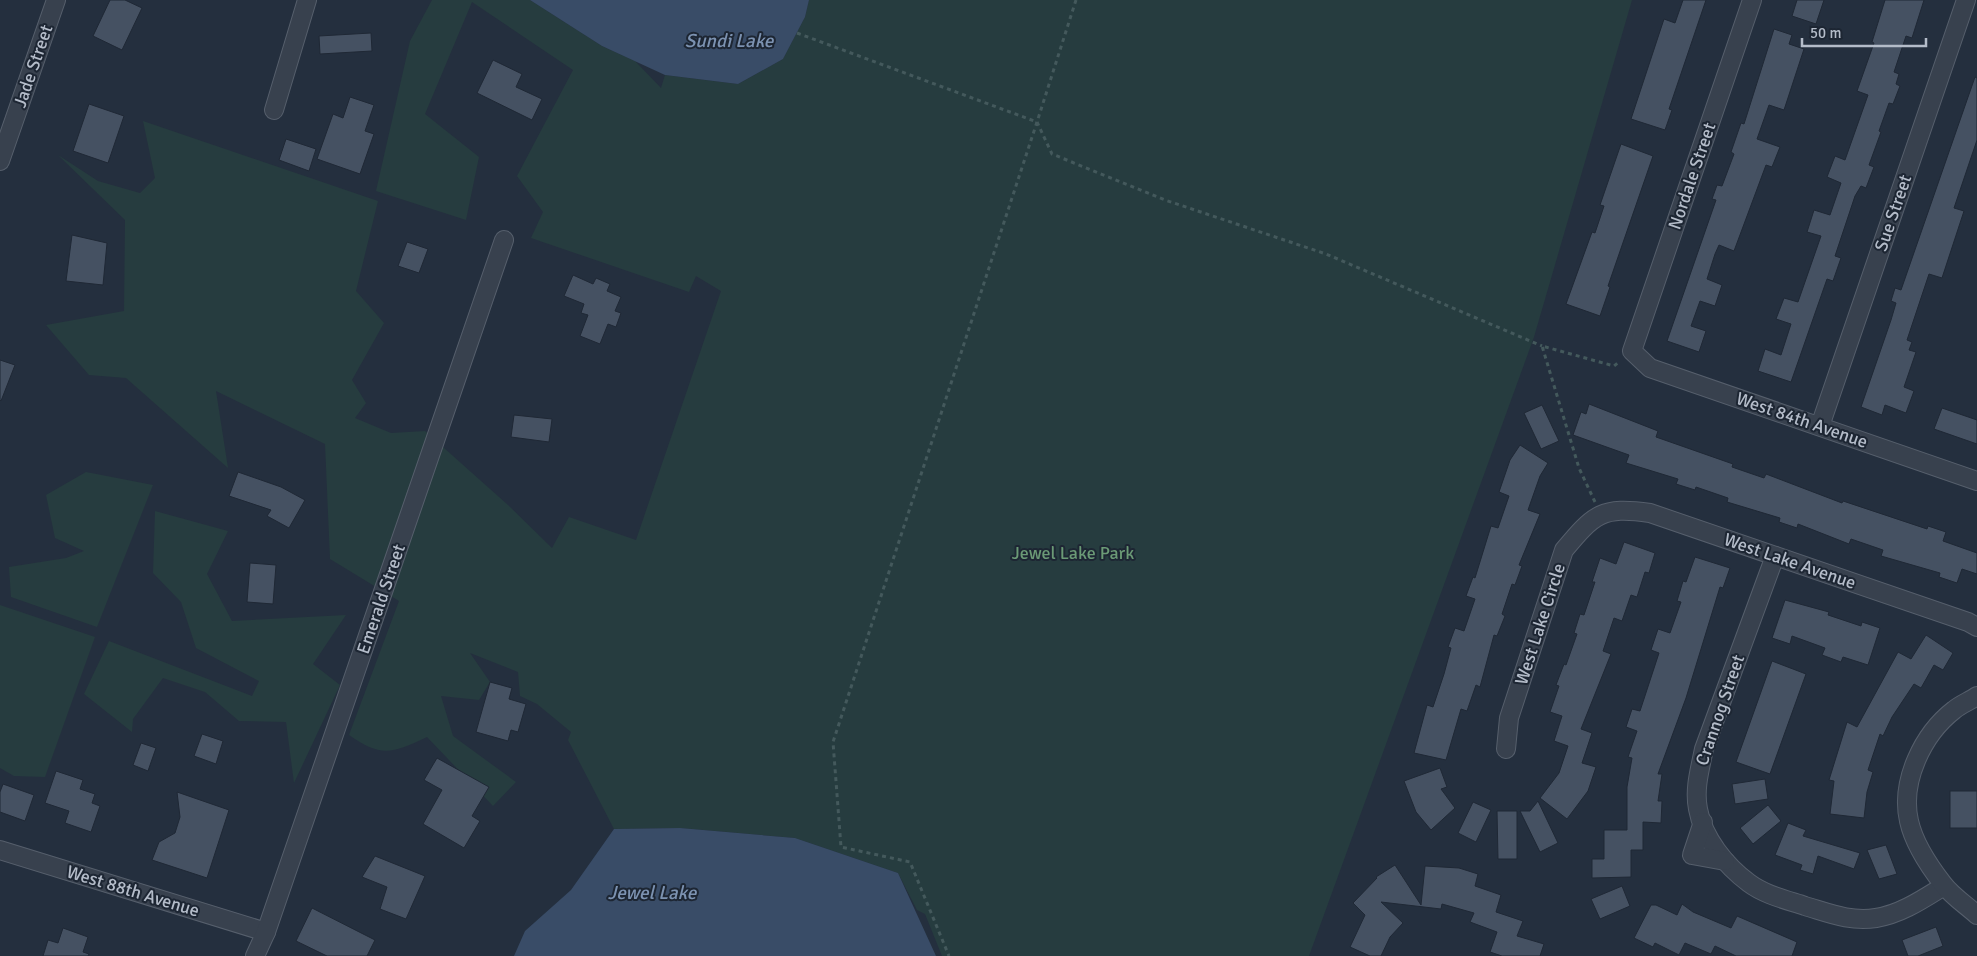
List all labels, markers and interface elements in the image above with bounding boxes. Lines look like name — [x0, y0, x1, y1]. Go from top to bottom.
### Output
scale bar — [1802, 15, 1926, 47]
street label: Jade Street — [9, 22, 57, 110]
text: 50 m — [1810, 24, 1841, 42]
water label: Sundi Lake — [685, 29, 775, 53]
street label: Nordale Street — [1663, 120, 1721, 232]
street label: Sue Street — [1870, 172, 1916, 254]
street label: West 84th Avenue — [1733, 387, 1871, 453]
street label: West Lake Avenue — [1721, 528, 1859, 594]
street label: Emerald Street — [352, 541, 410, 657]
park label: Jewel Lake Park — [1012, 542, 1134, 564]
street label: West Lake Circle — [1510, 561, 1570, 687]
street label: Crannog Street — [1691, 652, 1749, 768]
street label: West 88th Avenue — [64, 860, 202, 922]
water label: Jewel Lake — [608, 881, 698, 905]

